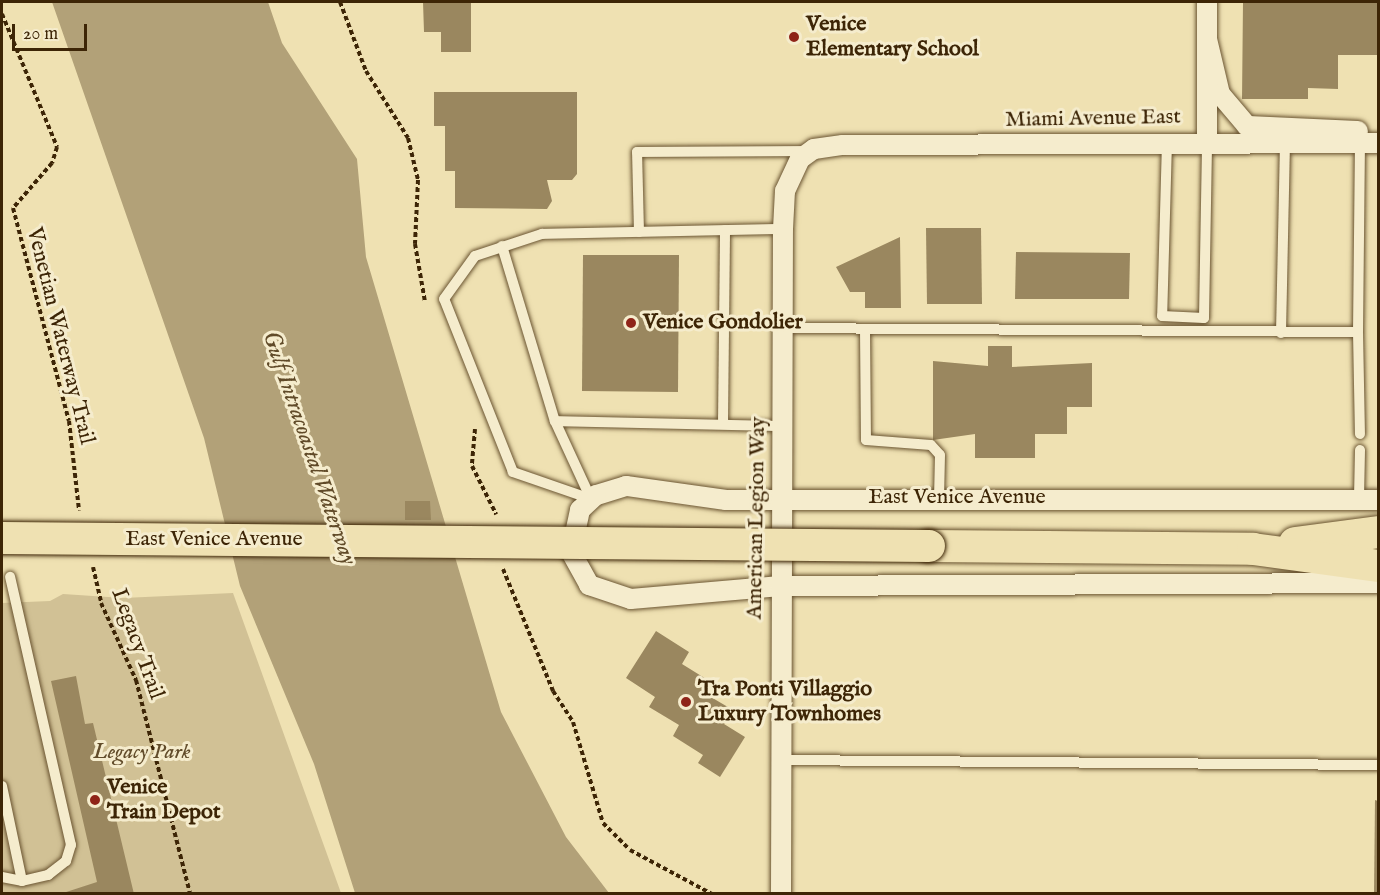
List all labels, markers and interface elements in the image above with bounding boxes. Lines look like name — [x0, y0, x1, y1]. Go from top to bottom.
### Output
place label: Venice Elementary School — [806, 11, 979, 62]
scale bar — [15, 12, 90, 50]
text: 20 m — [23, 23, 58, 46]
marker: Venice Elementary School — [787, 30, 801, 44]
street label: Miami Avenue East — [1005, 104, 1181, 134]
street label: Venetian Waterway Trail — [20, 225, 100, 447]
place label: Venice Gondolier — [643, 310, 803, 336]
marker: Venice Gondolier — [624, 316, 638, 330]
water label: Gulf Intracoastal Waterway — [255, 327, 363, 569]
street label: American Legion Way — [742, 416, 772, 620]
street label: East Venice Avenue — [868, 485, 1046, 511]
street label: East Venice Avenue — [125, 527, 303, 553]
street label: Legacy Trail — [105, 585, 169, 703]
place label: Tra Ponti Villaggio Luxury Townhomes — [698, 676, 881, 728]
marker: Tra Ponti Villaggio Luxury Townhomes — [679, 695, 693, 709]
park label: Legacy Park — [93, 740, 191, 766]
place label: Venice Train Depot — [107, 774, 220, 825]
marker: Venice Train Depot — [88, 793, 102, 807]

